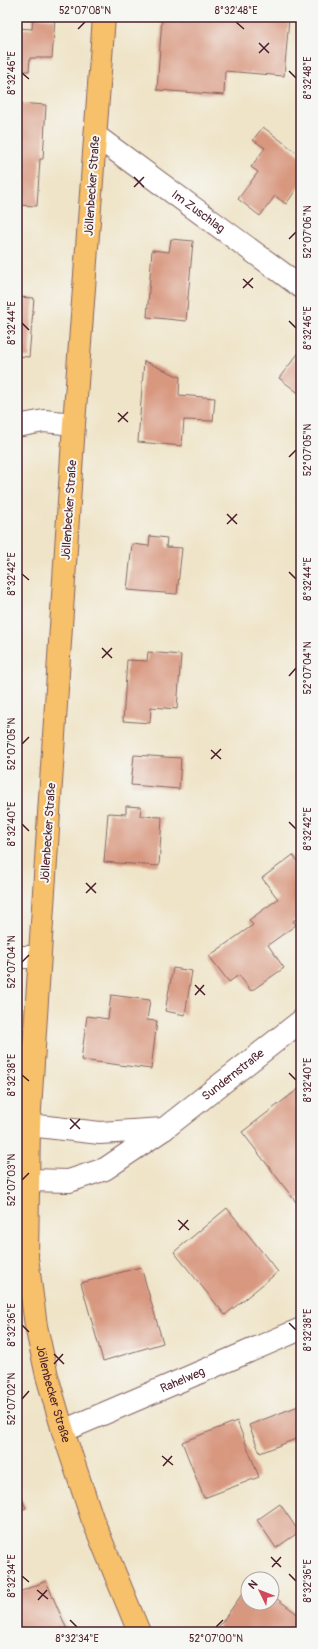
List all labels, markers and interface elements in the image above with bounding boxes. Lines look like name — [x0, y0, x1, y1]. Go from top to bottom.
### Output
text: 52°07'08"N — [59, 5, 111, 17]
text: 8°32'48"E — [215, 5, 257, 17]
text: 8°32'46"E — [6, 51, 18, 95]
text: 8°32'48"E — [302, 57, 314, 99]
street label: Jöllenbecker Straße — [82, 135, 103, 237]
street label: Im Zuschlag — [168, 187, 228, 236]
text: 52°07'06"N — [302, 205, 314, 258]
text: 8°32'44"E — [6, 301, 18, 345]
text: 8°32'46"E — [302, 306, 314, 350]
text: 52°07'05"N — [302, 423, 314, 476]
street label: Jöllenbecker Straße — [59, 459, 80, 561]
text: 8°32'42"E — [6, 552, 18, 596]
text: 8°32'44"E — [302, 557, 314, 601]
text: 52°07'04"N — [302, 641, 314, 694]
text: 52°07'05"N — [6, 717, 18, 770]
street label: Jöllenbecker Straße — [38, 782, 59, 884]
text: 8°32'40"E — [6, 802, 18, 846]
text: 8°32'42"E — [302, 807, 314, 851]
text: 52°07'04"N — [6, 935, 18, 988]
street label: Sundernstraße — [199, 1046, 267, 1104]
text: 8°32'38"E — [6, 1054, 18, 1096]
text: 8°32'40"E — [302, 1058, 314, 1102]
text: 52°07'03"N — [6, 1153, 18, 1206]
text: 8°32'36"E — [6, 1303, 18, 1347]
text: 8°32'38"E — [302, 1309, 314, 1351]
street label: Jöllenbecker Straße — [32, 1344, 73, 1445]
street label: Rahelweg — [158, 1364, 207, 1396]
text: 52°07'02"N — [6, 1372, 18, 1425]
text: 8°32'34"E — [6, 1554, 18, 1598]
text: 8°32'36"E — [302, 1559, 314, 1603]
north arrow — [240, 1571, 280, 1611]
text: N — [246, 1577, 261, 1592]
text: 8°32'34"E — [55, 1633, 99, 1645]
text: 52°07'00"N — [189, 1633, 243, 1645]

